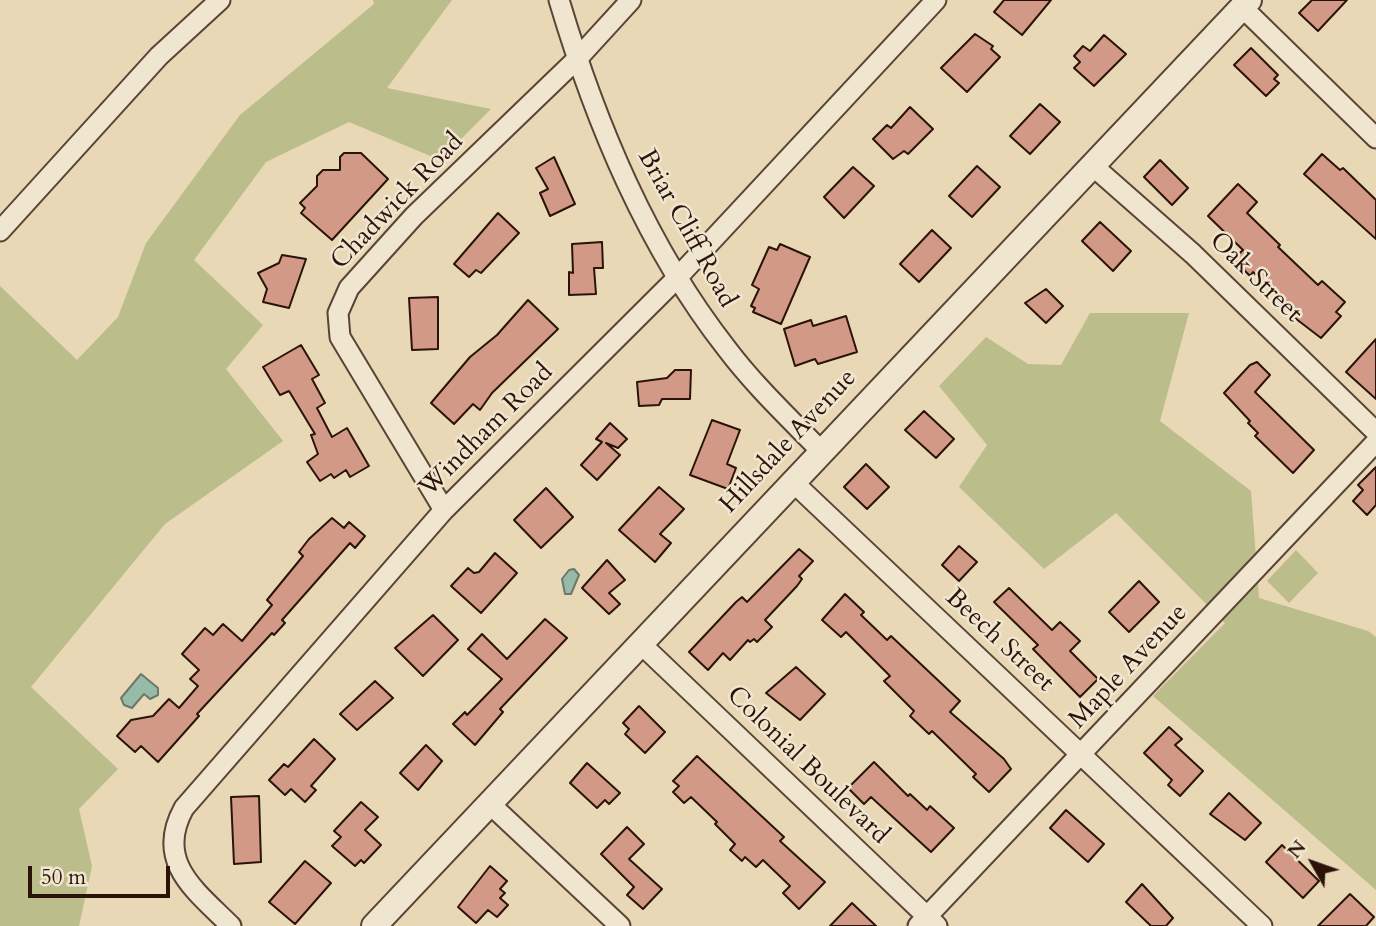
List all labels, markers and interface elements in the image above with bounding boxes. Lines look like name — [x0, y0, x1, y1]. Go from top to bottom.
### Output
street label: Chadwick Road — [325, 127, 471, 277]
street label: Briar Cliff Road — [630, 145, 742, 313]
street label: Oak Street — [1202, 226, 1308, 330]
street label: Windham Road — [414, 358, 560, 504]
street label: Hillsdale Avenue — [714, 363, 864, 521]
street label: Beech Street — [938, 583, 1060, 699]
street label: Maple Avenue — [1063, 598, 1195, 736]
street label: Colonial Boulevard — [719, 681, 895, 851]
north arrow — [1278, 828, 1348, 898]
text: N — [1282, 835, 1312, 864]
scale bar — [32, 852, 173, 896]
text: 50 m — [41, 863, 86, 892]

